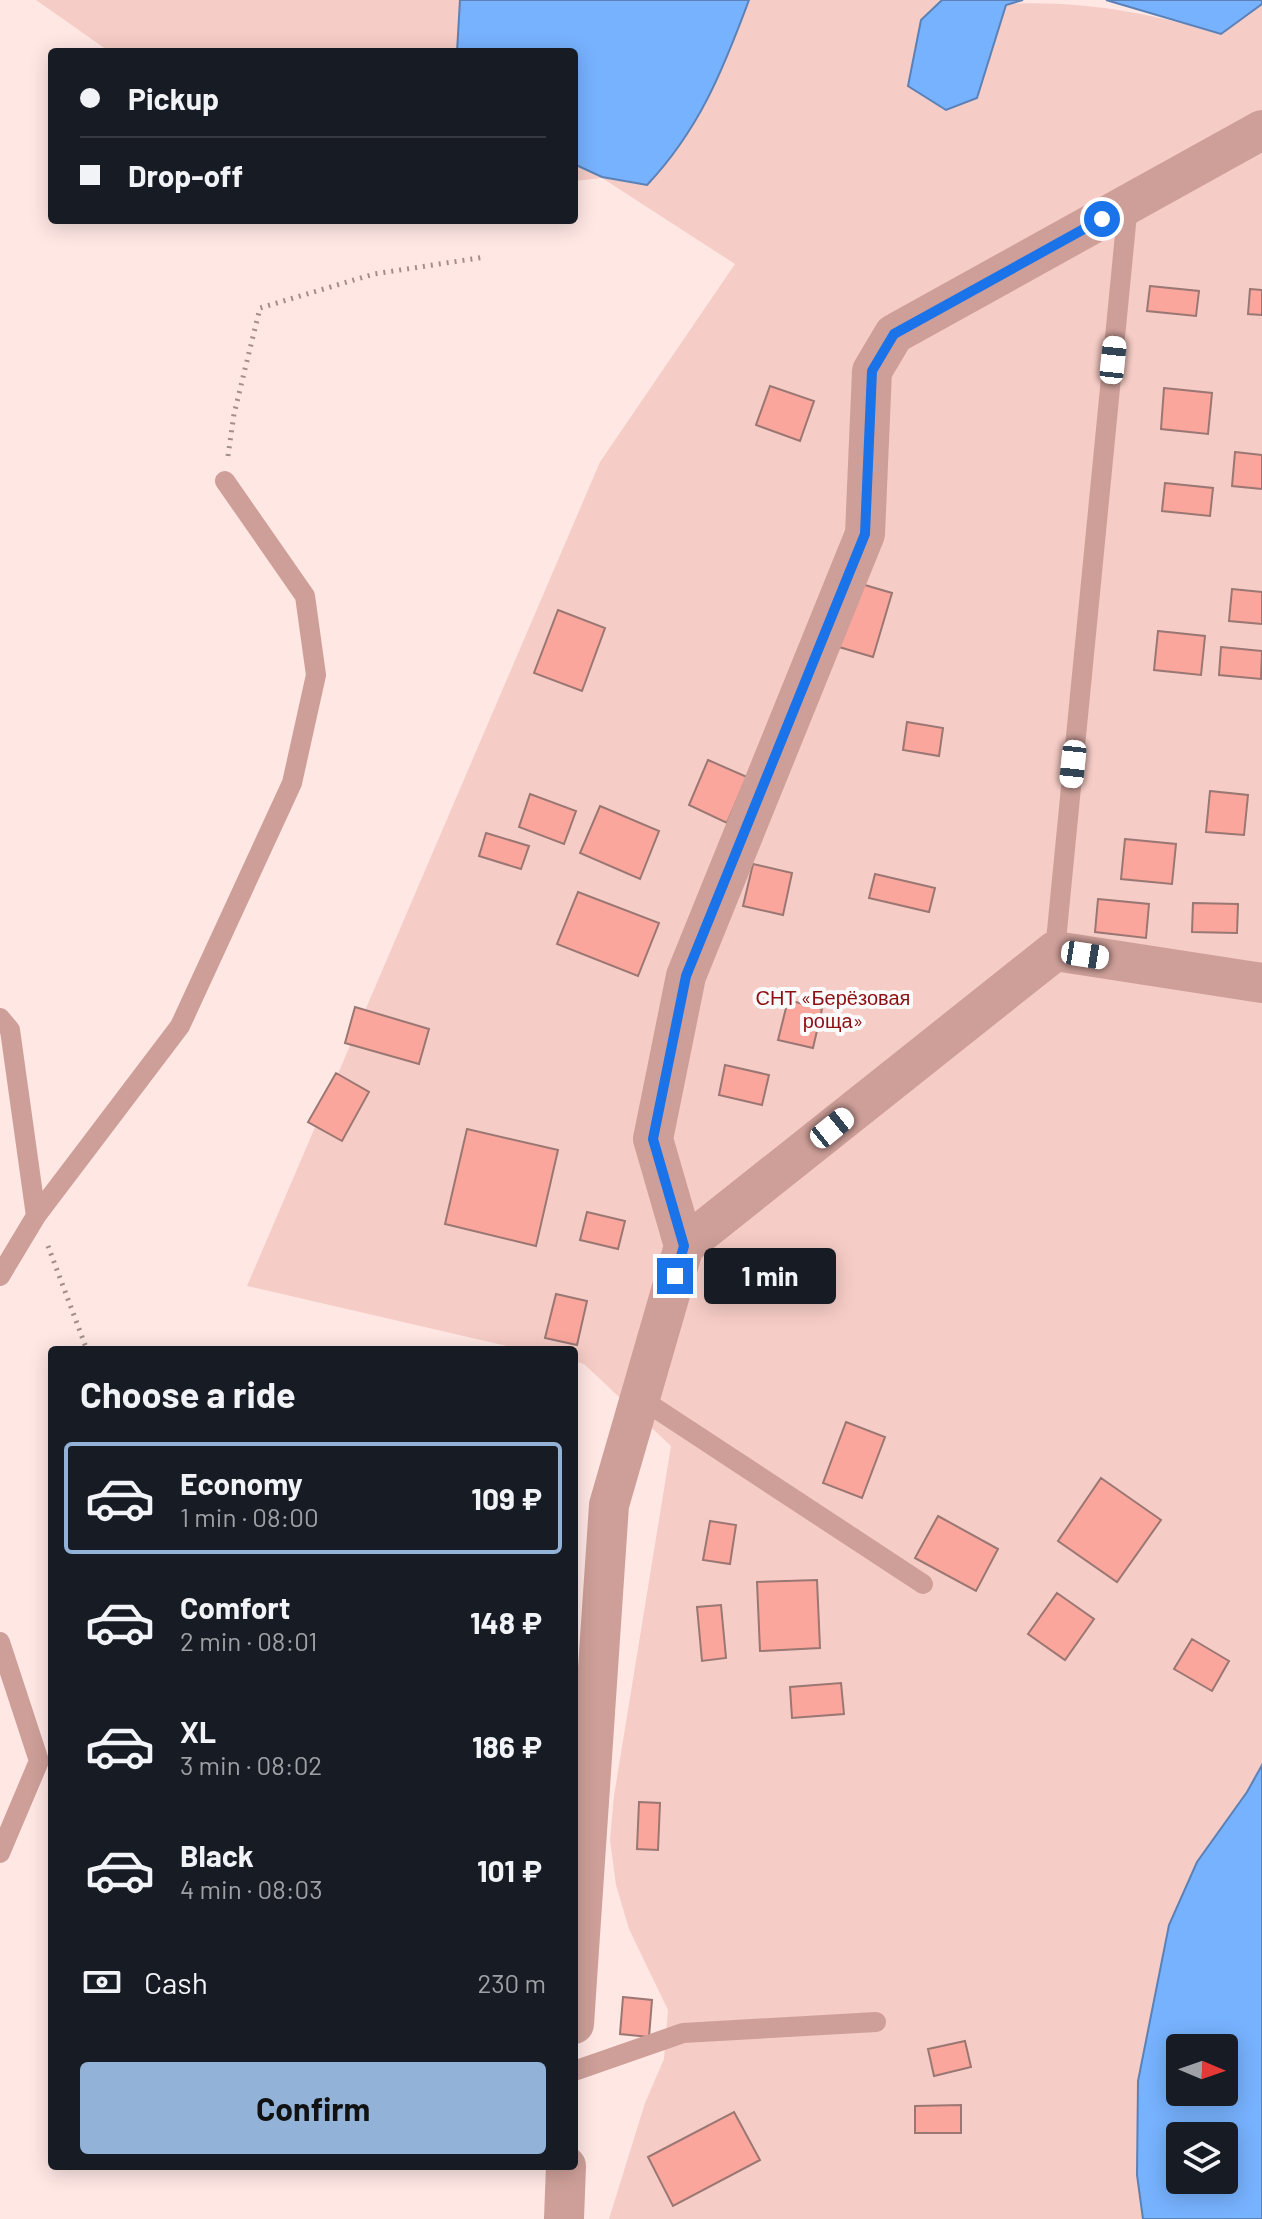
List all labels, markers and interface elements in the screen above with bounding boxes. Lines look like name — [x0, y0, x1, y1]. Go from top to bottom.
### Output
text: Pickup — [128, 80, 219, 116]
text: Drop-off — [128, 157, 243, 193]
route start — [1084, 201, 1120, 237]
car — [1099, 335, 1127, 385]
car — [1059, 739, 1087, 789]
car — [1059, 939, 1111, 971]
park label: СНТ «Берёзовая роща» — [756, 985, 910, 1032]
car — [806, 1104, 858, 1152]
callout: 1 min — [703, 1248, 835, 1304]
route end — [657, 1258, 693, 1294]
text: 1 min — [742, 1260, 798, 1291]
text: Choose a ride — [80, 1372, 296, 1415]
icon: car — [84, 1462, 156, 1534]
text: Economy — [180, 1465, 303, 1501]
text: 109 ₽ — [471, 1480, 542, 1516]
text: 1 min · 08:00 — [180, 1501, 319, 1532]
icon: car — [84, 1586, 156, 1658]
text: Comfort — [180, 1589, 290, 1625]
text: 148 ₽ — [470, 1604, 542, 1640]
text: 2 min · 08:01 — [180, 1625, 317, 1656]
icon: car — [84, 1710, 156, 1782]
text: XL — [180, 1713, 216, 1749]
text: 186 ₽ — [472, 1728, 542, 1764]
text: 3 min · 08:02 — [180, 1749, 322, 1780]
icon: car — [84, 1834, 156, 1906]
text: Black — [180, 1837, 254, 1873]
text: 101 ₽ — [477, 1852, 542, 1888]
text: 4 min · 08:03 — [180, 1873, 323, 1904]
icon: cash — [80, 1960, 124, 2004]
text: Cash — [144, 1964, 208, 2000]
text: 230 m — [477, 1967, 546, 1998]
north arrow — [1166, 2034, 1238, 2106]
map controls — [1166, 2034, 1238, 2194]
button: Confirm — [80, 2062, 546, 2154]
button: layers — [1166, 2122, 1238, 2194]

